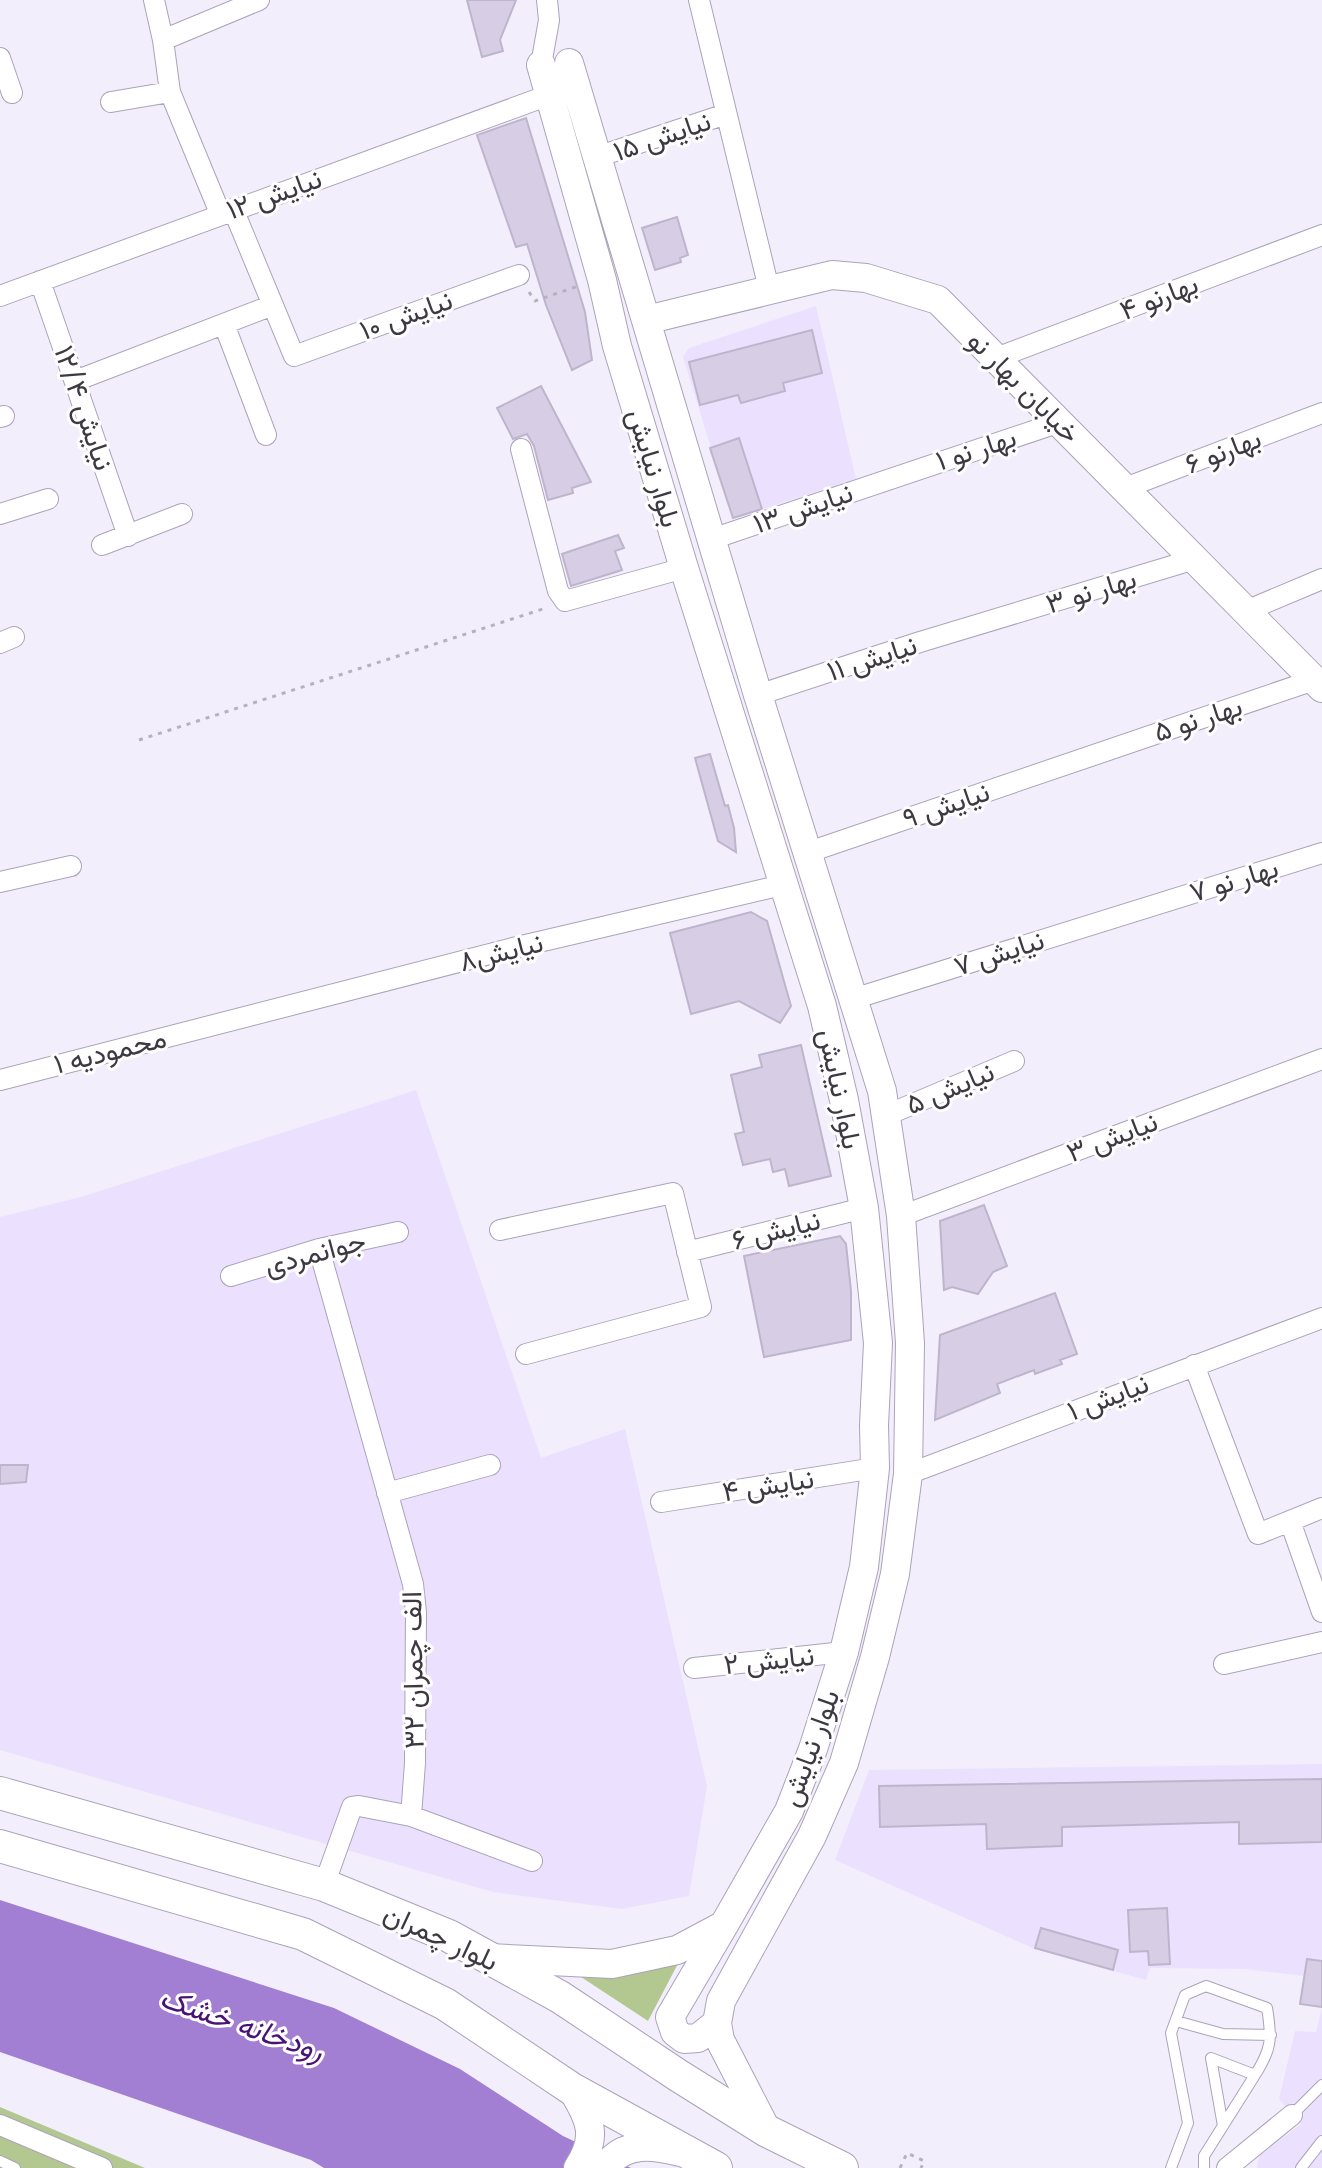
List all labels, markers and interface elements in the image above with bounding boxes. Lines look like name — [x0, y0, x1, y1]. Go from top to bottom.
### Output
street label: ۱۵ نیایش — [609, 104, 715, 168]
street label: نیایش ۱۲ — [222, 162, 326, 226]
street label: ۴ بهارنو — [1115, 267, 1203, 328]
street label: نیایش ۱۰ — [355, 283, 457, 347]
street label: خیابان بهار نو — [960, 324, 1087, 451]
street label: ۱۲/۴ نیایش — [47, 341, 121, 475]
street label: بلوار نیایش — [619, 405, 688, 531]
street label: ۱ بهار نو — [932, 421, 1021, 478]
street label: ۶ بهارنو — [1180, 421, 1266, 481]
street label: نیایش ۱۳ — [749, 476, 857, 540]
street label: ۳ بهار نو — [1042, 562, 1141, 621]
street label: نیایش ۱۱ — [823, 628, 921, 688]
street label: ۵ بهار نو — [1150, 689, 1247, 750]
street label: نیایش ۹ — [898, 775, 994, 835]
street label: ۷ بهار نو — [1186, 851, 1283, 910]
street label: نیایش ۷ — [950, 923, 1048, 983]
street label: نیایش۸ — [456, 926, 546, 978]
street label: ۱ محمودیه — [50, 1021, 170, 1082]
street label: بلوار نیایش — [810, 1026, 869, 1152]
street label: نیایش ۵ — [901, 1055, 999, 1121]
street label: نیایش ۳ — [1062, 1105, 1162, 1169]
street label: نیایش ۶ — [728, 1203, 824, 1257]
street label: جوانمردی — [261, 1224, 370, 1283]
street label: نیایش ۱ — [1063, 1366, 1153, 1428]
street label: نیایش ۴ — [720, 1461, 816, 1509]
street label: ۳۲ الف چمران — [395, 1591, 433, 1749]
street label: نیایش ۲ — [722, 1639, 816, 1681]
street label: بلوار نیایش — [774, 1685, 847, 1811]
street label: بلوار چمران — [378, 1896, 503, 1980]
water label: رودخانه خشک — [155, 1979, 329, 2069]

